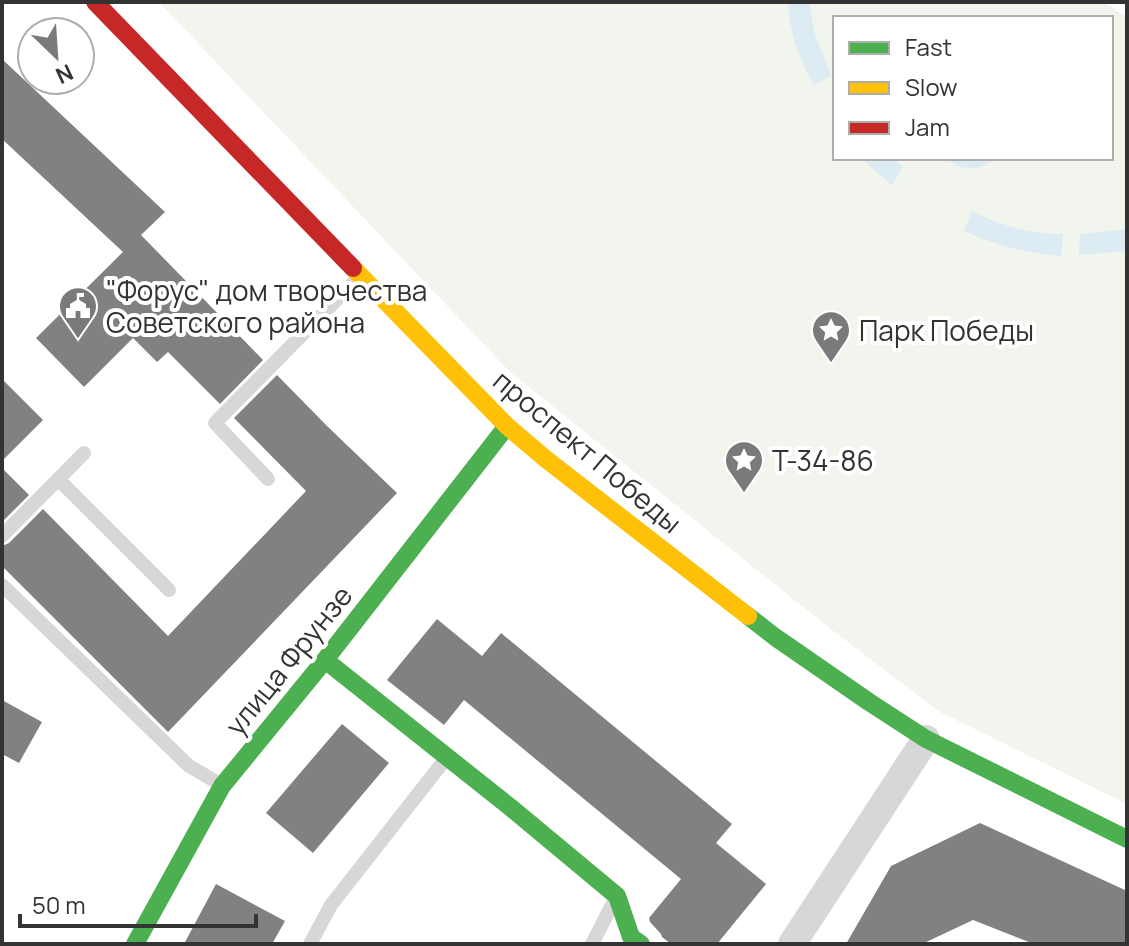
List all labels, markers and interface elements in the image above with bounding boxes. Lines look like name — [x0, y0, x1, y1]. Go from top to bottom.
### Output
north arrow — [16, 16, 96, 96]
legend — [833, 16, 1113, 160]
text: Fast — [905, 30, 952, 63]
text: N — [51, 57, 78, 91]
text: Slow — [905, 70, 958, 103]
text: Jam — [905, 110, 950, 143]
place label: "Форус" дом творчества Советского района — [106, 271, 427, 341]
public building icon: "Форус" дом творчества Советского района — [57, 285, 99, 340]
place icon: Парк Победы — [810, 309, 852, 364]
place label: Парк Победы — [859, 311, 1034, 349]
street label: проспект Победы — [486, 361, 690, 541]
place icon: T-34-86 — [723, 439, 765, 494]
place label: T-34-86 — [772, 441, 874, 479]
street label: улица Фрунзе — [216, 577, 360, 743]
scale bar — [20, 878, 256, 928]
text: 50 m — [32, 888, 86, 921]

